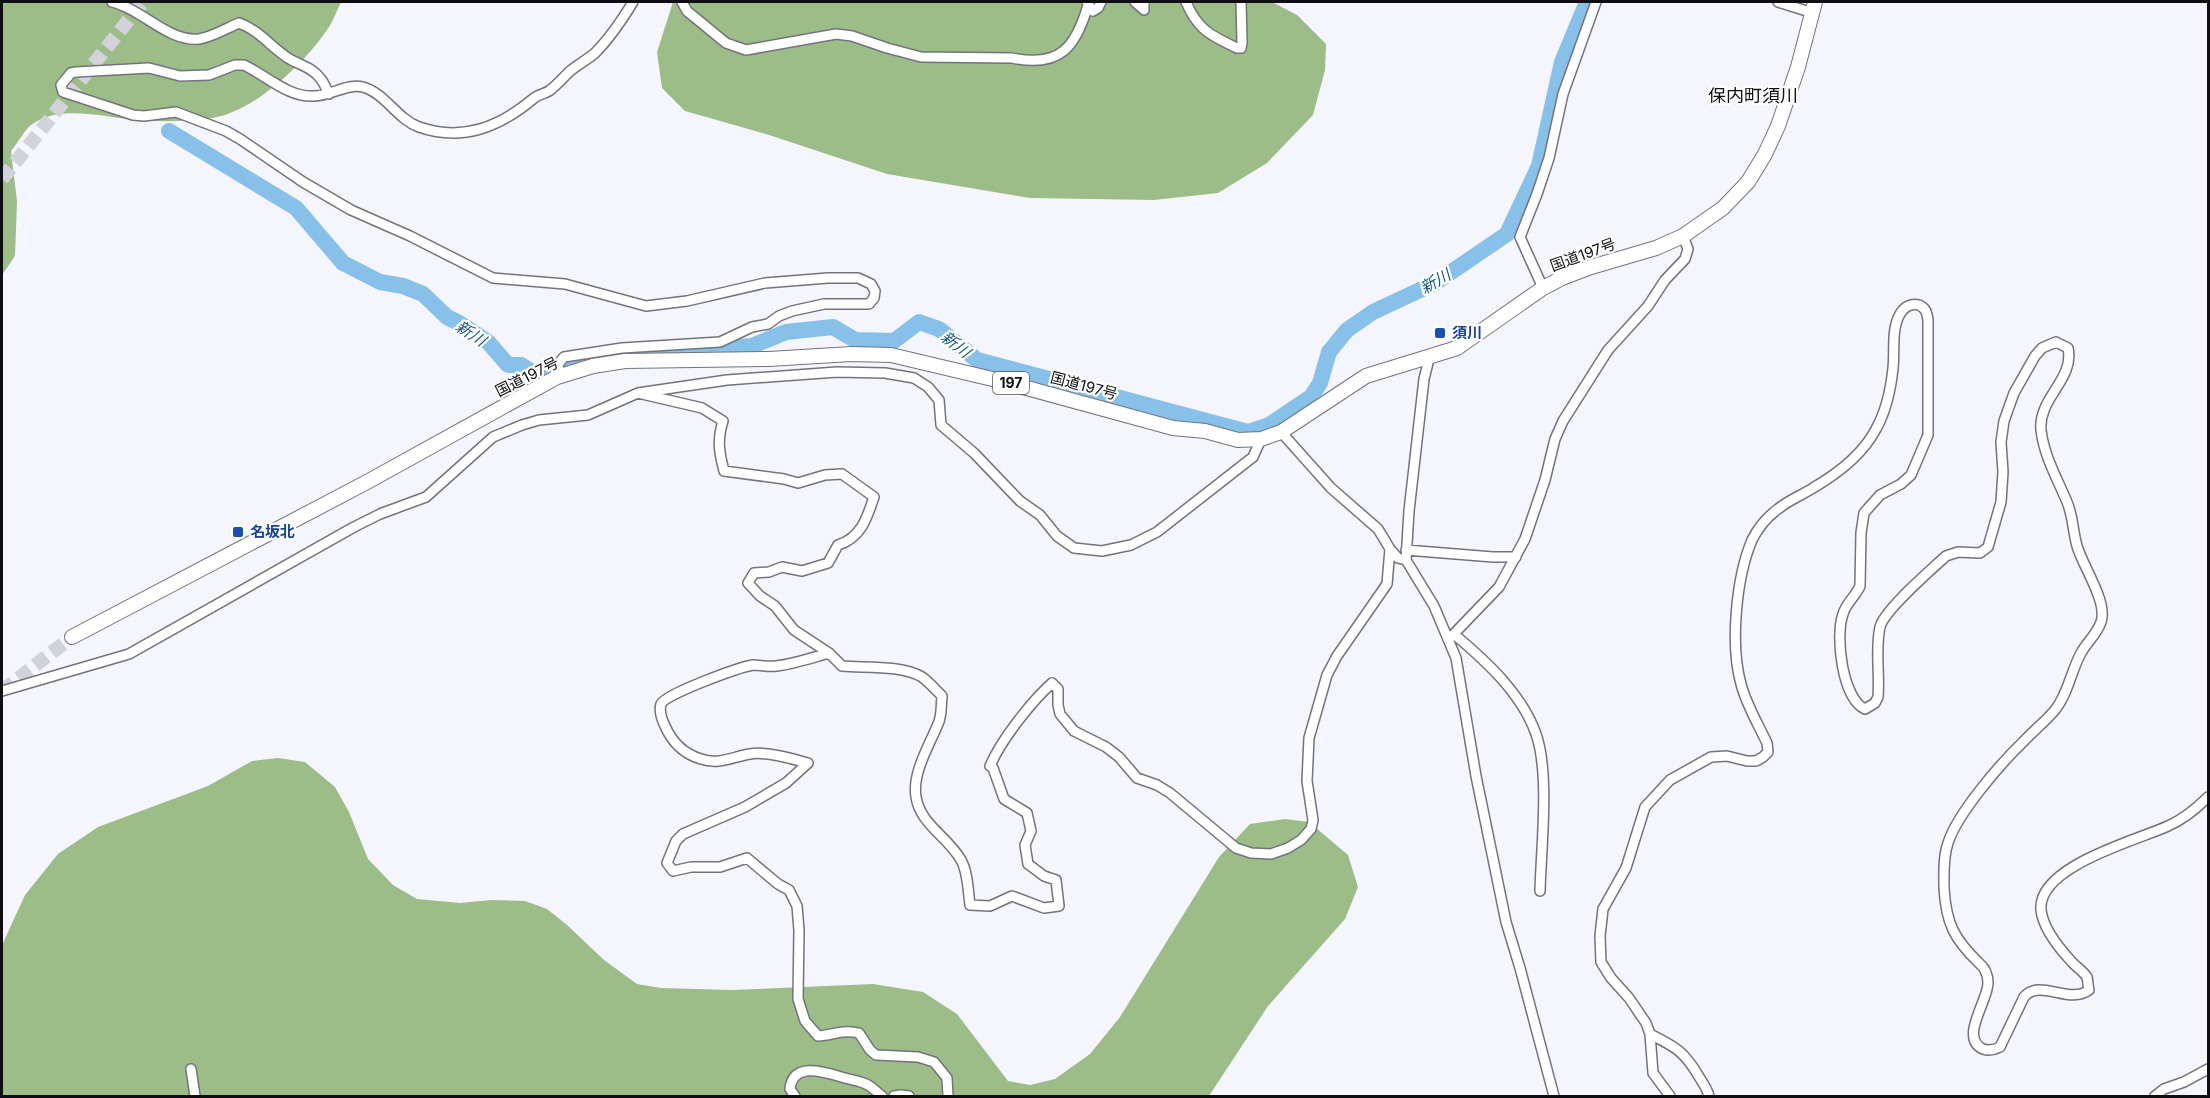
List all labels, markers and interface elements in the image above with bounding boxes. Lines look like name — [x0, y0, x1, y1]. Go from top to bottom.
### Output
district label: 保内町須川 — [1708, 85, 1798, 106]
street label: 国道197号 — [1547, 234, 1618, 275]
water label: 新川 — [1416, 263, 1456, 298]
water label: 新川 — [452, 316, 492, 351]
place label: 須川 — [1452, 323, 1482, 342]
water label: 新川 — [937, 326, 976, 363]
marker: 須川 — [1433, 326, 1447, 340]
street label: 国道197号 — [492, 353, 562, 401]
street label: 国道197号 — [1049, 367, 1120, 404]
road number: 197 — [993, 372, 1029, 394]
place label: 名坂北 — [250, 522, 295, 541]
marker: 名坂北 — [231, 525, 245, 539]

